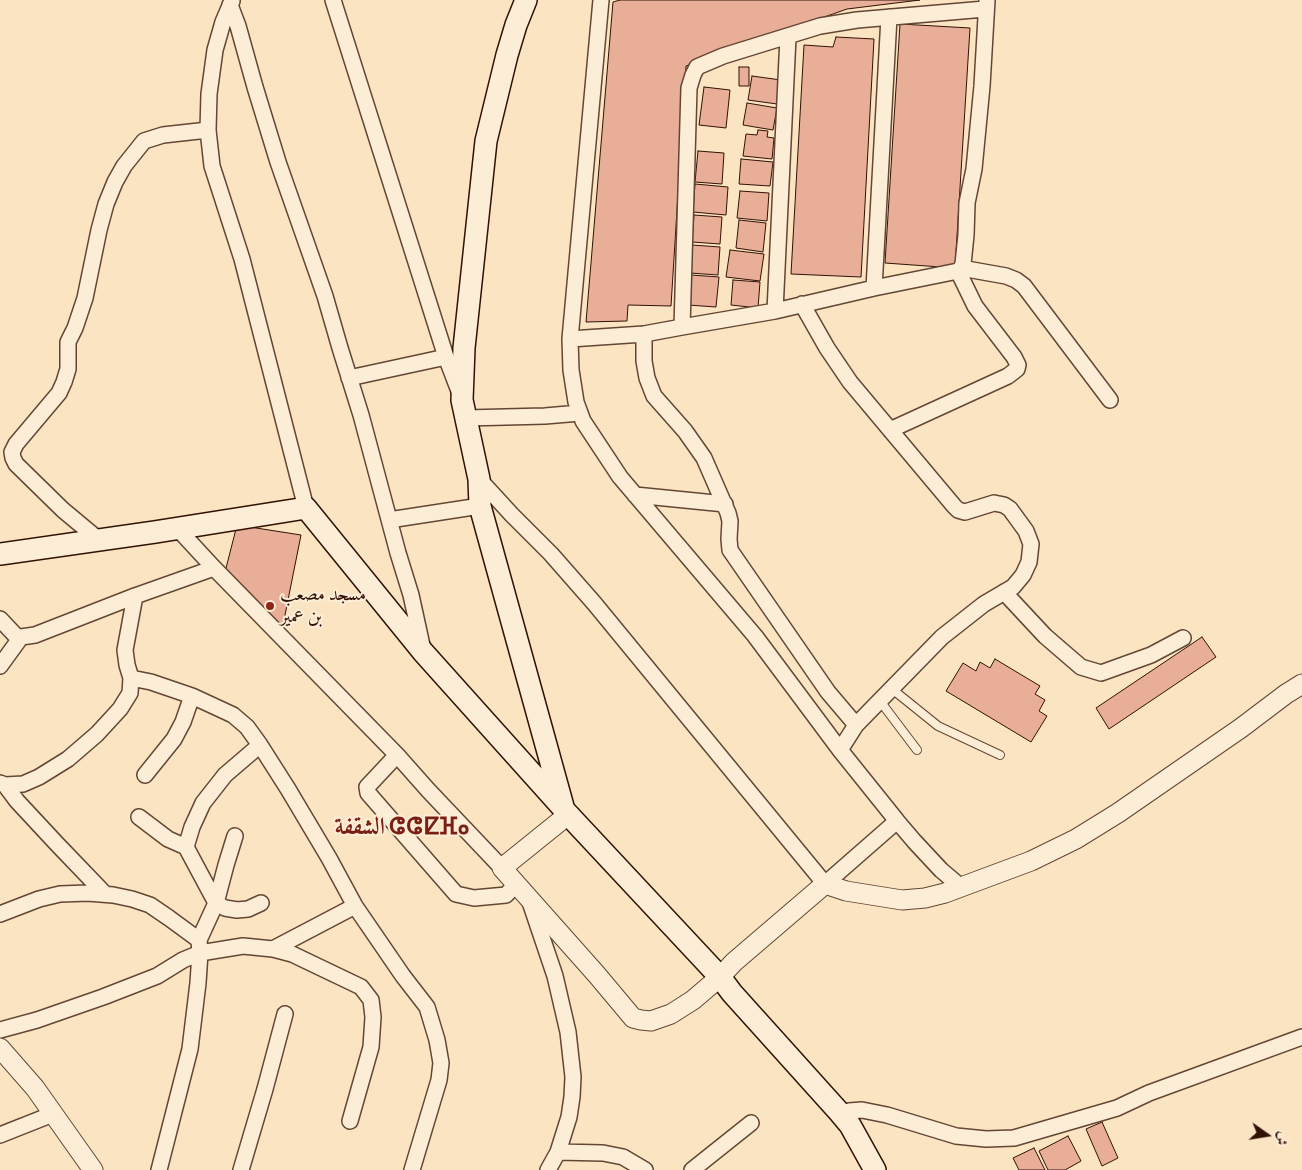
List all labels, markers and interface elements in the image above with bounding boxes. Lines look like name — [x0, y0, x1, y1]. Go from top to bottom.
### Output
place label: مسجد مصعب بن عمير — [280, 584, 366, 628]
marker: مسجد مصعب بن عمير — [264, 600, 276, 612]
district label: الشقفة ⵛⵛⵇⴼⴰ — [335, 814, 469, 842]
north arrow — [1242, 1110, 1292, 1160]
text: ش — [1271, 1130, 1292, 1147]

